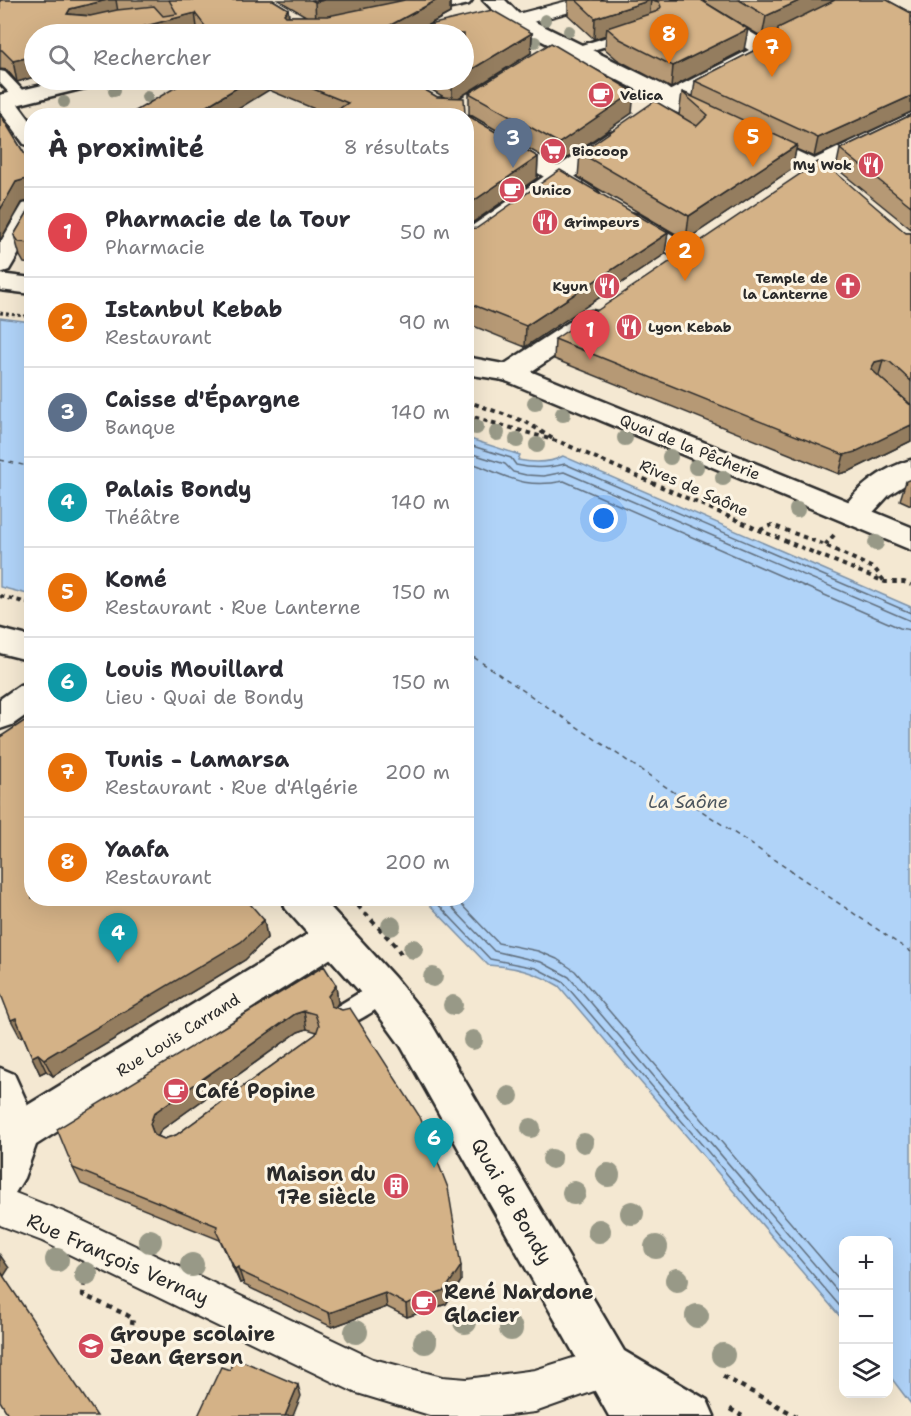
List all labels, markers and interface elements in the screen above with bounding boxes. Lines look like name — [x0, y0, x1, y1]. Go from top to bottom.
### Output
pin: 8 — [650, 14, 688, 64]
search box — [24, 24, 474, 90]
pin: 7 — [752, 28, 792, 77]
icon: search — [45, 41, 78, 74]
text: Rechercher — [93, 43, 212, 72]
cafe icon: Velica — [586, 80, 616, 110]
place label: Velica — [620, 86, 664, 104]
pin: 3 — [494, 118, 532, 168]
pin: 5 — [734, 118, 772, 167]
text: À proximité — [48, 130, 204, 165]
text: 8 résultats — [344, 134, 450, 160]
supermarket icon: Biocoop — [538, 136, 568, 166]
place label: Biocoop — [572, 142, 628, 160]
restaurant icon: My Wok — [856, 150, 886, 180]
place label: My Wok — [793, 156, 852, 174]
cafe icon: Unico — [497, 175, 527, 205]
place label: Unico — [532, 181, 571, 199]
text: Pharmacie de la Tour — [105, 205, 351, 234]
restaurant icon: Grimpeurs — [530, 207, 560, 237]
place label: Grimpeurs — [564, 213, 640, 231]
text: 1 — [63, 219, 72, 245]
text: 50 m — [400, 219, 450, 245]
pin: 2 — [666, 232, 704, 281]
text: Pharmacie — [105, 234, 205, 260]
place label: Temple de la Lanterne — [743, 269, 828, 303]
restaurant icon: Kyun — [592, 271, 622, 301]
church icon: Temple de la Lanterne — [833, 271, 863, 301]
place label: Kyun — [553, 277, 588, 295]
text: Istanbul Kebab — [105, 295, 282, 324]
text: 2 — [61, 309, 75, 335]
text: 90 m — [398, 309, 450, 335]
pin: 1 — [570, 310, 610, 360]
restaurant icon: Lyon Kebab — [614, 312, 644, 342]
place label: Lyon Kebab — [648, 318, 732, 336]
text: Restaurant — [105, 324, 212, 350]
text: Caisse d'Épargne — [105, 385, 300, 414]
text: 3 — [61, 399, 75, 425]
text: 140 m — [391, 399, 450, 425]
street label: Quai de la Pêcherie — [617, 409, 763, 485]
text: Banque — [105, 414, 176, 440]
street label: Rives de Saône — [636, 455, 752, 521]
text: Palais Bondy — [105, 475, 251, 504]
text: 4 — [61, 489, 75, 515]
text: 140 m — [391, 489, 450, 515]
text: Théâtre — [105, 504, 180, 530]
your location — [589, 504, 618, 533]
text: Komé — [105, 565, 167, 594]
text: 5 — [61, 579, 74, 605]
text: 150 m — [392, 579, 450, 605]
text: Restaurant · Rue Lanterne — [105, 594, 361, 620]
text: Louis Mouillard — [105, 655, 284, 684]
text: 6 — [61, 669, 75, 695]
text: 150 m — [392, 669, 450, 695]
text: Lieu · Quai de Bondy — [105, 684, 304, 710]
text: Tunis - Lamarsa — [105, 745, 289, 774]
text: 7 — [61, 759, 75, 785]
text: 200 m — [385, 759, 450, 785]
text: Restaurant · Rue d'Algérie — [105, 774, 358, 800]
water label: La Saône — [648, 790, 728, 814]
text: Yaafa — [105, 835, 169, 864]
text: 8 — [61, 849, 75, 875]
text: 200 m — [385, 849, 450, 875]
text: Restaurant — [105, 864, 212, 890]
pin: 4 — [98, 914, 138, 963]
street label: Rue Louis Carrand — [112, 988, 244, 1082]
cafe icon: Café Popine — [161, 1076, 191, 1106]
place label: Café Popine — [195, 1078, 315, 1104]
pin: 6 — [414, 1118, 454, 1168]
street label: Quai de Bondy — [465, 1133, 559, 1269]
place label: Maison du 17e siècle — [266, 1161, 376, 1210]
building icon: Maison du 17e siècle — [381, 1171, 411, 1201]
street label: Rue François Vernay — [23, 1207, 213, 1311]
map controls — [839, 1236, 893, 1398]
button: + — [839, 1236, 893, 1290]
place label: René Nardone Glacier — [444, 1279, 594, 1328]
cafe icon: René Nardone Glacier — [409, 1288, 439, 1318]
button: − — [839, 1290, 893, 1344]
place label: Groupe scolaire Jean Gerson — [110, 1321, 275, 1370]
school or university icon: Groupe scolaire Jean Gerson — [76, 1331, 106, 1361]
button: layers — [839, 1344, 893, 1398]

